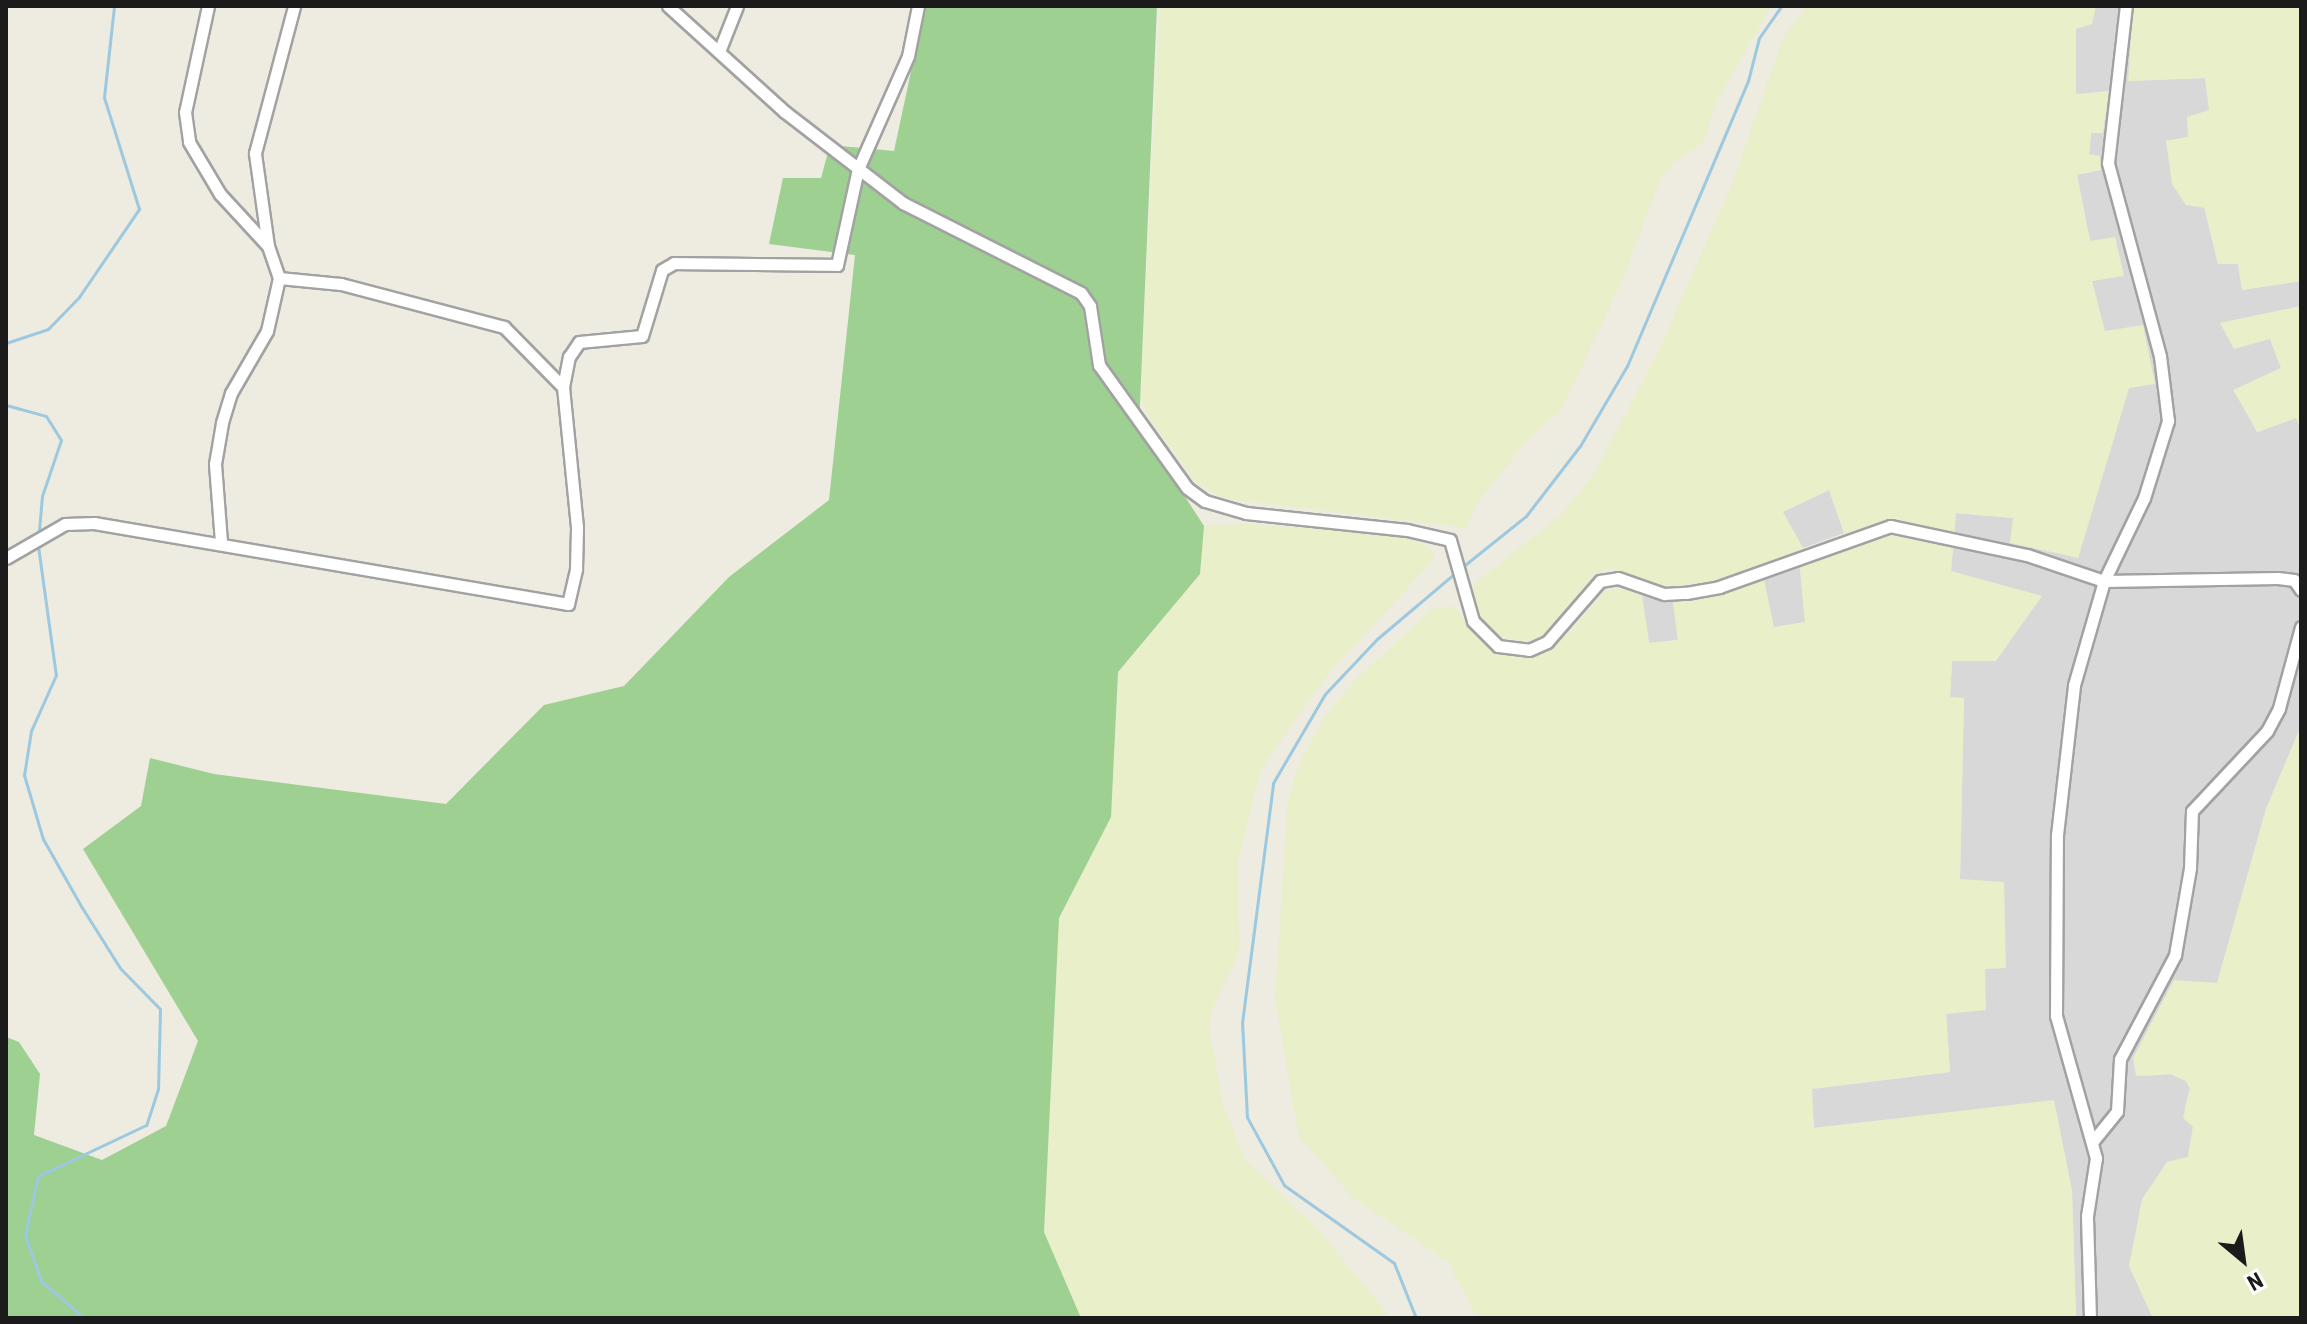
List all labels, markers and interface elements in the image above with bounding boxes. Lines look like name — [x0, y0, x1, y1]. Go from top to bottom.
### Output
north arrow — [2203, 1220, 2283, 1300]
text: N — [2243, 1267, 2267, 1296]

